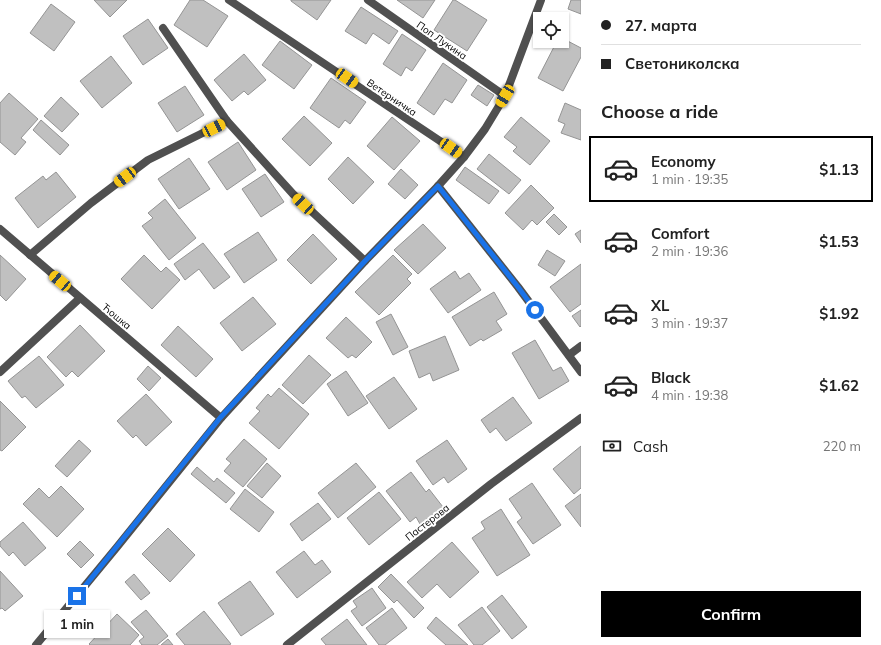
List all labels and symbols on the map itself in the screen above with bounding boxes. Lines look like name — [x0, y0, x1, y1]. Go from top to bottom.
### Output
street label: Поп Лукина — [414, 18, 469, 63]
car — [334, 66, 360, 90]
street label: Ветерничка — [364, 76, 419, 119]
car — [494, 83, 516, 109]
car — [201, 117, 227, 139]
car — [438, 136, 464, 160]
car — [112, 165, 138, 189]
car — [290, 191, 316, 217]
car — [47, 269, 73, 293]
street label: Ћошка — [99, 300, 134, 332]
route start — [526, 301, 544, 319]
street label: Пастерова — [403, 501, 452, 544]
route end — [68, 587, 86, 605]
callout: 1 min — [44, 610, 110, 638]

